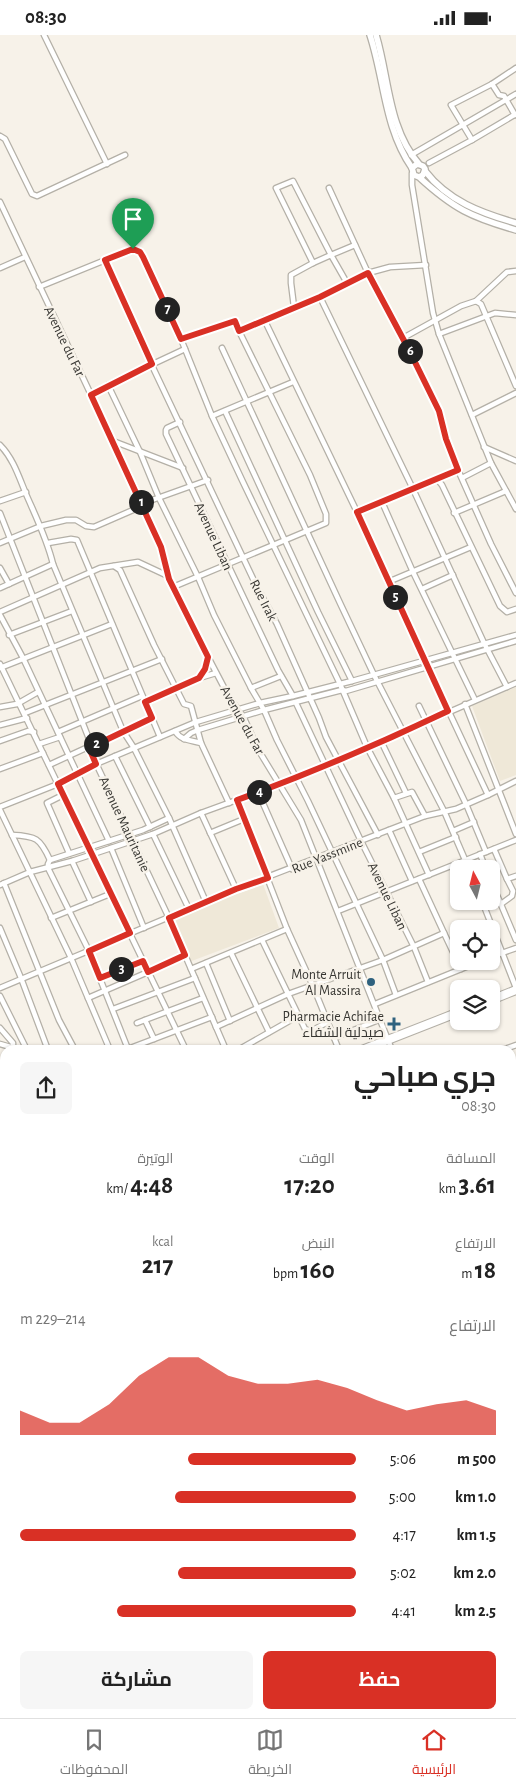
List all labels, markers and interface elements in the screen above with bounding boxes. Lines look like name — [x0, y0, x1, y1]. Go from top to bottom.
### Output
text: 08:30 — [25, 8, 67, 27]
pin — [112, 198, 154, 249]
icon: arrive — [119, 205, 147, 233]
pin: 7 — [154, 297, 180, 321]
text: 7 — [164, 302, 171, 316]
street label: Avenue du Far — [41, 304, 87, 379]
pin: 6 — [398, 339, 422, 363]
text: 6 — [407, 344, 414, 358]
pin: 1 — [128, 489, 154, 515]
text: 1 — [139, 495, 144, 509]
street label: Avenue Liban — [191, 500, 235, 573]
street label: Rue Irak — [247, 578, 280, 624]
pin: 5 — [382, 585, 408, 609]
text: 5 — [392, 590, 399, 604]
street label: Avenue du Far — [217, 684, 267, 758]
pin: 2 — [84, 731, 108, 757]
text: 2 — [93, 737, 100, 751]
street label: Avenue Mauritanie — [96, 775, 152, 874]
pin: 4 — [246, 779, 272, 805]
text: 4 — [256, 785, 263, 799]
street label: Rue Yassmine — [290, 835, 365, 876]
north arrow — [450, 860, 500, 910]
map controls — [450, 860, 500, 1030]
street label: Avenue Liban — [365, 861, 409, 932]
button: locate — [450, 920, 500, 970]
pin: 3 — [108, 957, 134, 981]
text: 3 — [118, 962, 125, 976]
place label: Monte Arruit Al Massira — [291, 968, 362, 998]
marker: Monte Arruit Al Massira — [365, 976, 377, 988]
button: layers — [450, 980, 500, 1030]
place label: Pharmacie Achifae صيدلية الشفاء — [282, 1010, 384, 1040]
marker: Pharmacie Achifae صيدلية الشفاء — [388, 1018, 400, 1030]
button: share — [20, 1062, 72, 1114]
text: جري صباحي — [354, 1064, 496, 1092]
text: 08:30 — [461, 1098, 496, 1114]
text: الوتيرة — [137, 1152, 173, 1166]
text: الوقت — [299, 1152, 335, 1166]
text: المسافة — [446, 1152, 496, 1166]
text: 4:48 — [130, 1173, 173, 1198]
text: 17:20 — [284, 1173, 335, 1198]
text: 3.61 — [458, 1173, 496, 1198]
text: /km — [106, 1182, 130, 1196]
text: km — [439, 1182, 458, 1196]
text: kcal — [152, 1235, 173, 1249]
text: النبض — [302, 1237, 335, 1251]
text: الارتفاع — [455, 1237, 496, 1251]
text: 217 — [142, 1253, 173, 1278]
text: 160 — [301, 1258, 335, 1283]
text: 18 — [475, 1258, 496, 1283]
text: bpm — [273, 1267, 301, 1281]
text: m — [461, 1267, 475, 1281]
text: 214–229 m — [20, 1311, 86, 1327]
text: الارتفاع — [449, 1318, 496, 1334]
text: 5:06 — [390, 1451, 416, 1467]
text: 500 m — [457, 1451, 496, 1467]
text: 5:00 — [389, 1489, 416, 1505]
text: 1.0 km — [455, 1489, 496, 1505]
text: 4:17 — [392, 1527, 416, 1543]
text: 1.5 km — [456, 1527, 496, 1543]
text: 5:02 — [390, 1565, 416, 1581]
text: 2.0 km — [453, 1565, 496, 1581]
text: 4:41 — [391, 1603, 416, 1619]
text: 2.5 km — [455, 1603, 496, 1619]
button: مشاركة — [20, 1651, 253, 1709]
button: حفظ — [263, 1651, 496, 1709]
tab: المحفوظات — [60, 1726, 128, 1782]
tab: الخريطة — [248, 1726, 292, 1782]
tab: الرئيسية — [412, 1726, 456, 1782]

